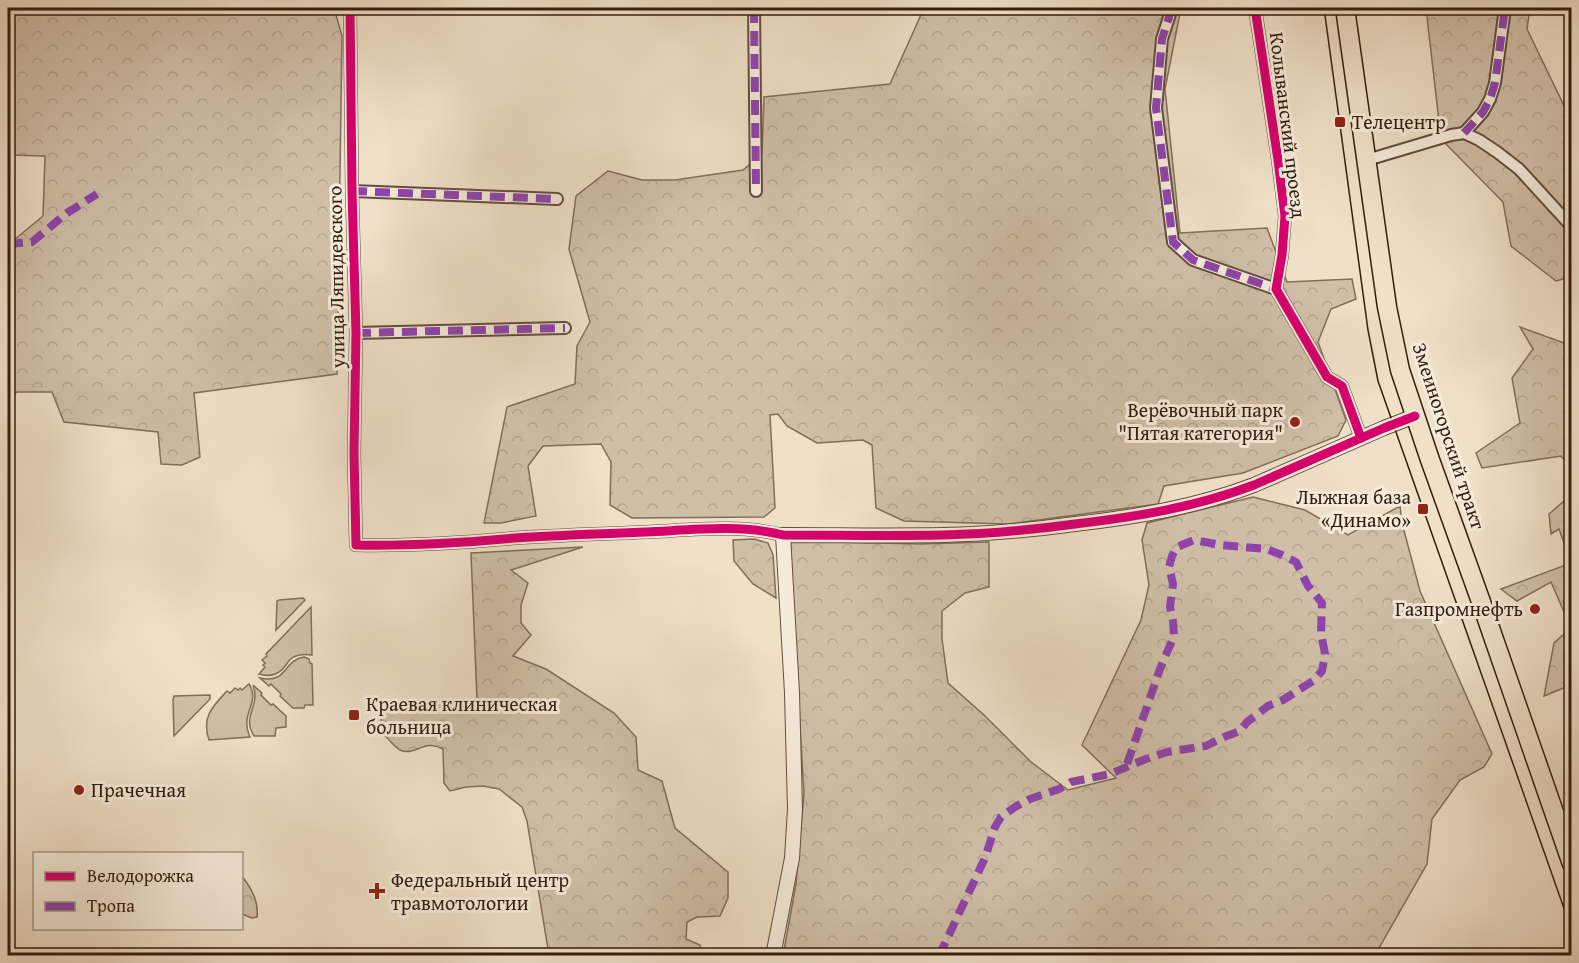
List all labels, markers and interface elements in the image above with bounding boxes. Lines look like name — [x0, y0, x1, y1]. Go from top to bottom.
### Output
street label: Колыванский проезд — [1263, 30, 1314, 220]
place label: Телецентр — [1352, 107, 1446, 136]
marker: Телецентр — [1333, 115, 1347, 129]
street label: улица Ляпидевского — [319, 185, 352, 370]
street label: Змеиногорский тракт — [1406, 339, 1493, 533]
place label: Верёвочный парк "Пятая категория" — [1118, 395, 1284, 447]
marker: Верёвочный парк "Пятая категория" — [1288, 415, 1302, 429]
place label: Лыжная база «Динамо» — [1296, 482, 1411, 534]
marker: Лыжная база «Динамо» — [1416, 502, 1430, 516]
place label: Газпромнефть — [1395, 594, 1523, 623]
marker: Газпромнефть — [1528, 602, 1542, 616]
place label: Краевая клиническая больница — [366, 689, 558, 741]
marker: Краевая клиническая больница — [347, 708, 361, 722]
place label: Прачечная — [91, 775, 186, 804]
marker: Прачечная — [72, 783, 86, 797]
legend — [33, 852, 243, 930]
text: Велодорожка — [87, 862, 194, 889]
place label: Федеральный центр травмотологии — [391, 865, 569, 917]
marker: Федеральный центр травмотологии — [368, 882, 386, 900]
text: Тропа — [87, 892, 135, 919]

